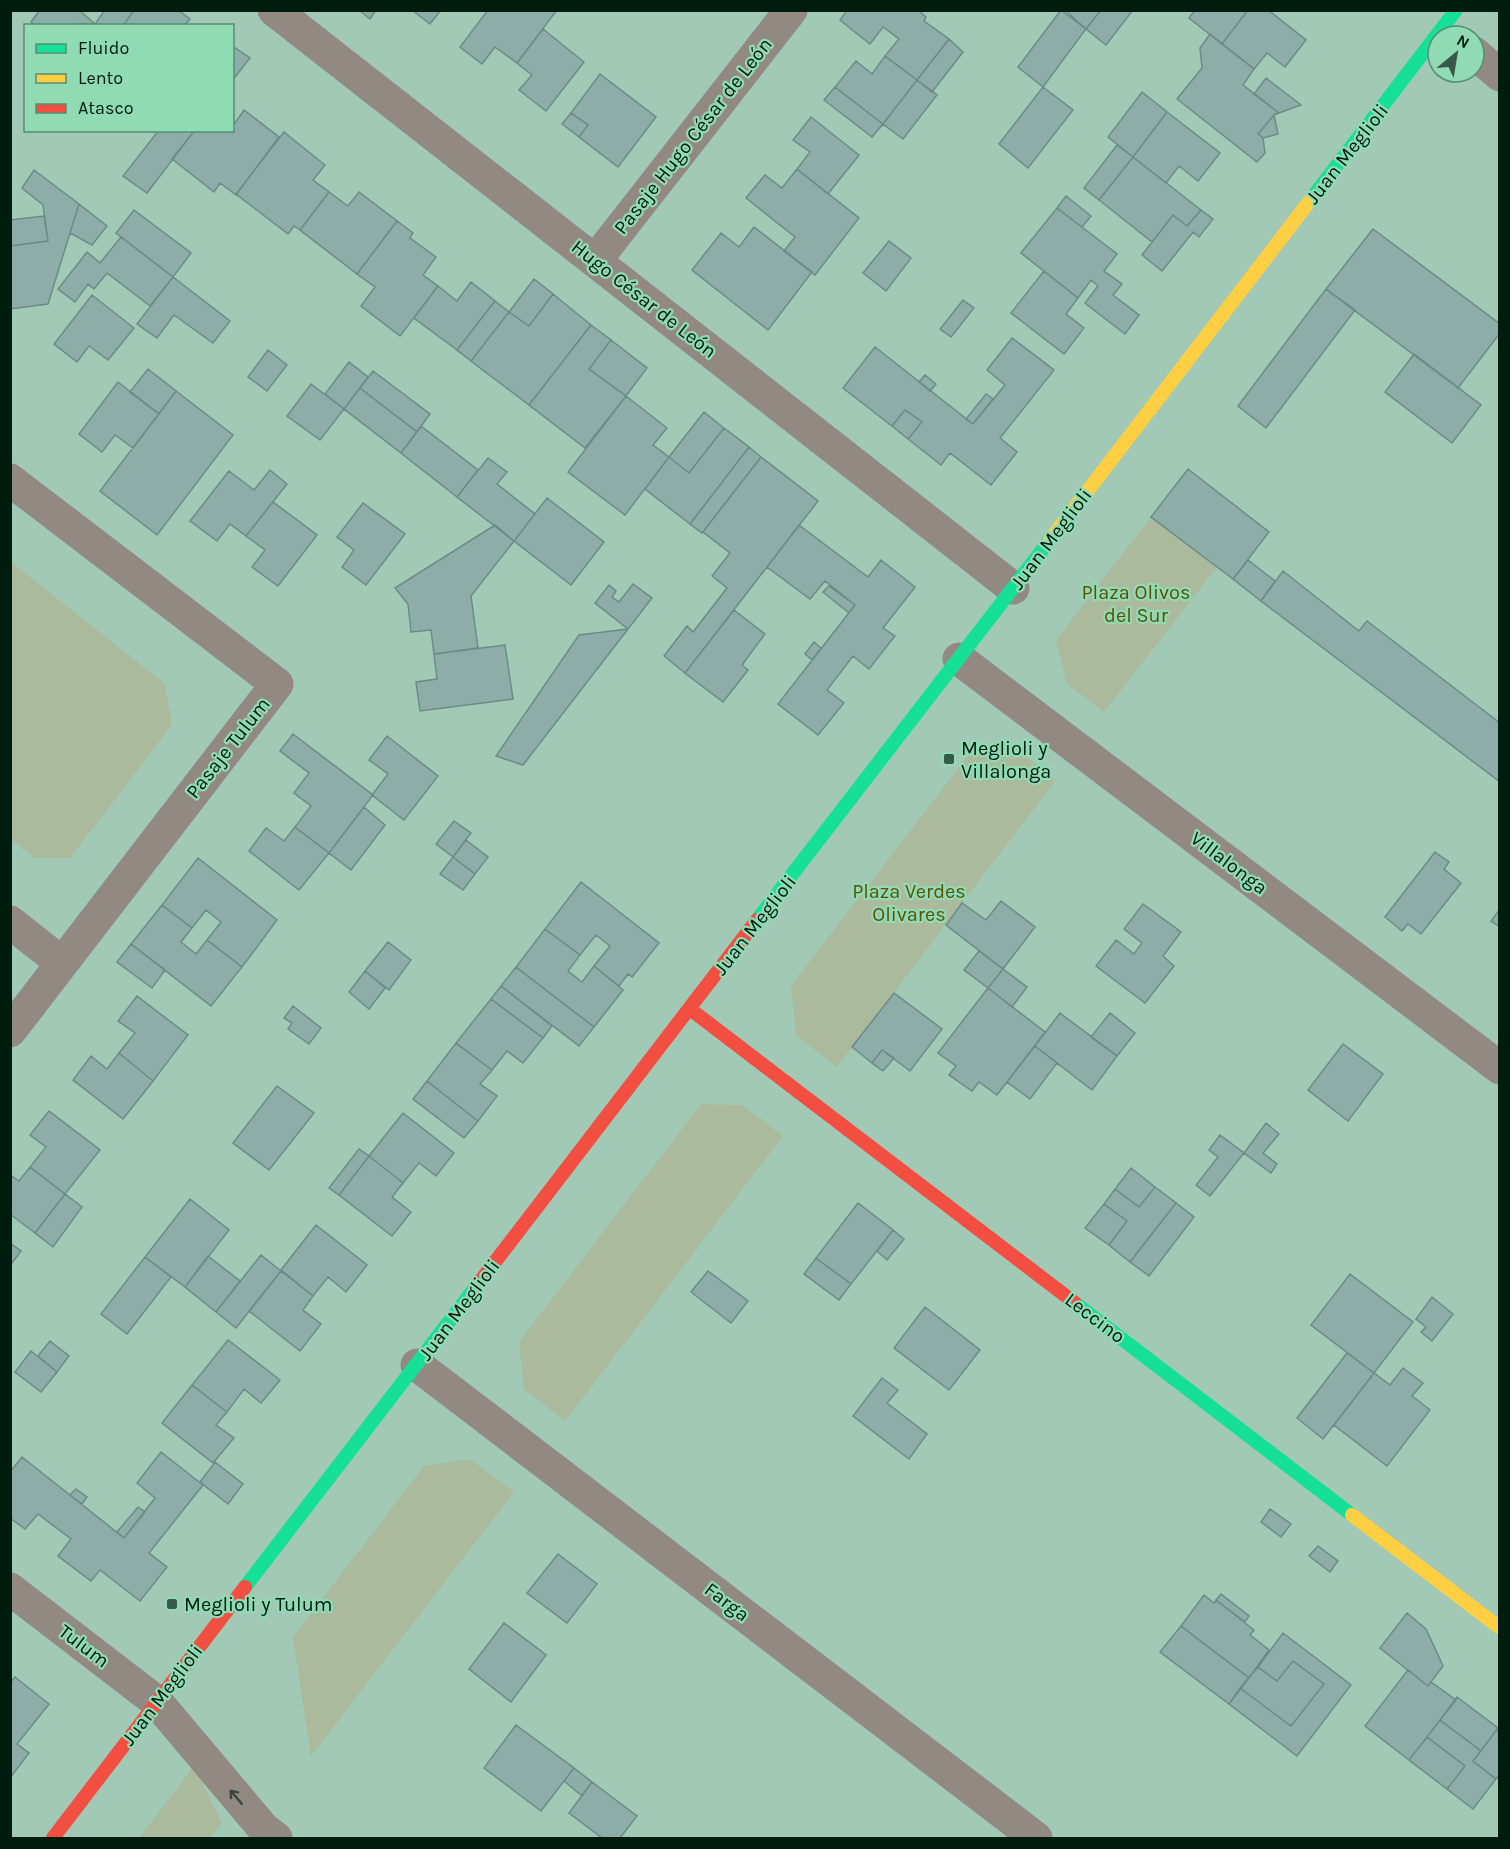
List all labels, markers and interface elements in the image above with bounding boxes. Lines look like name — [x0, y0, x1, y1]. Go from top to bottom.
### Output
legend — [24, 24, 234, 132]
north arrow — [1426, 24, 1486, 84]
text: N — [1454, 30, 1473, 53]
street label: Pasaje Hugo César de León — [609, 33, 777, 239]
text: Fluido — [78, 37, 129, 59]
text: Lento — [78, 67, 123, 89]
text: Atasco — [78, 97, 134, 119]
street label: Juan Meglioli — [1301, 99, 1393, 209]
street label: Hugo César de León — [567, 235, 721, 363]
street label: Juan Meglioli — [1006, 484, 1096, 594]
park label: Plaza Olivos del Sur — [1082, 581, 1190, 627]
street label: Pasaje Tulum — [181, 693, 275, 803]
place label: Meglioli y Villalonga — [961, 737, 1051, 783]
marker: Meglioli y Villalonga — [942, 752, 956, 766]
street label: Villalonga — [1186, 827, 1272, 899]
street label: Juan Meglioli — [709, 870, 801, 980]
park label: Plaza Verdes Olivares — [852, 880, 966, 926]
street label: Juan Meglioli — [414, 1255, 504, 1365]
street label: Leccino — [1060, 1288, 1130, 1348]
street label: Farga — [700, 1578, 754, 1626]
place label: Meglioli y Tulum — [184, 1593, 333, 1616]
marker: Meglioli y Tulum — [165, 1597, 179, 1611]
street label: Tulum — [54, 1620, 114, 1672]
street label: Juan Meglioli — [117, 1640, 207, 1750]
one-way arrow — [230, 1789, 243, 1805]

